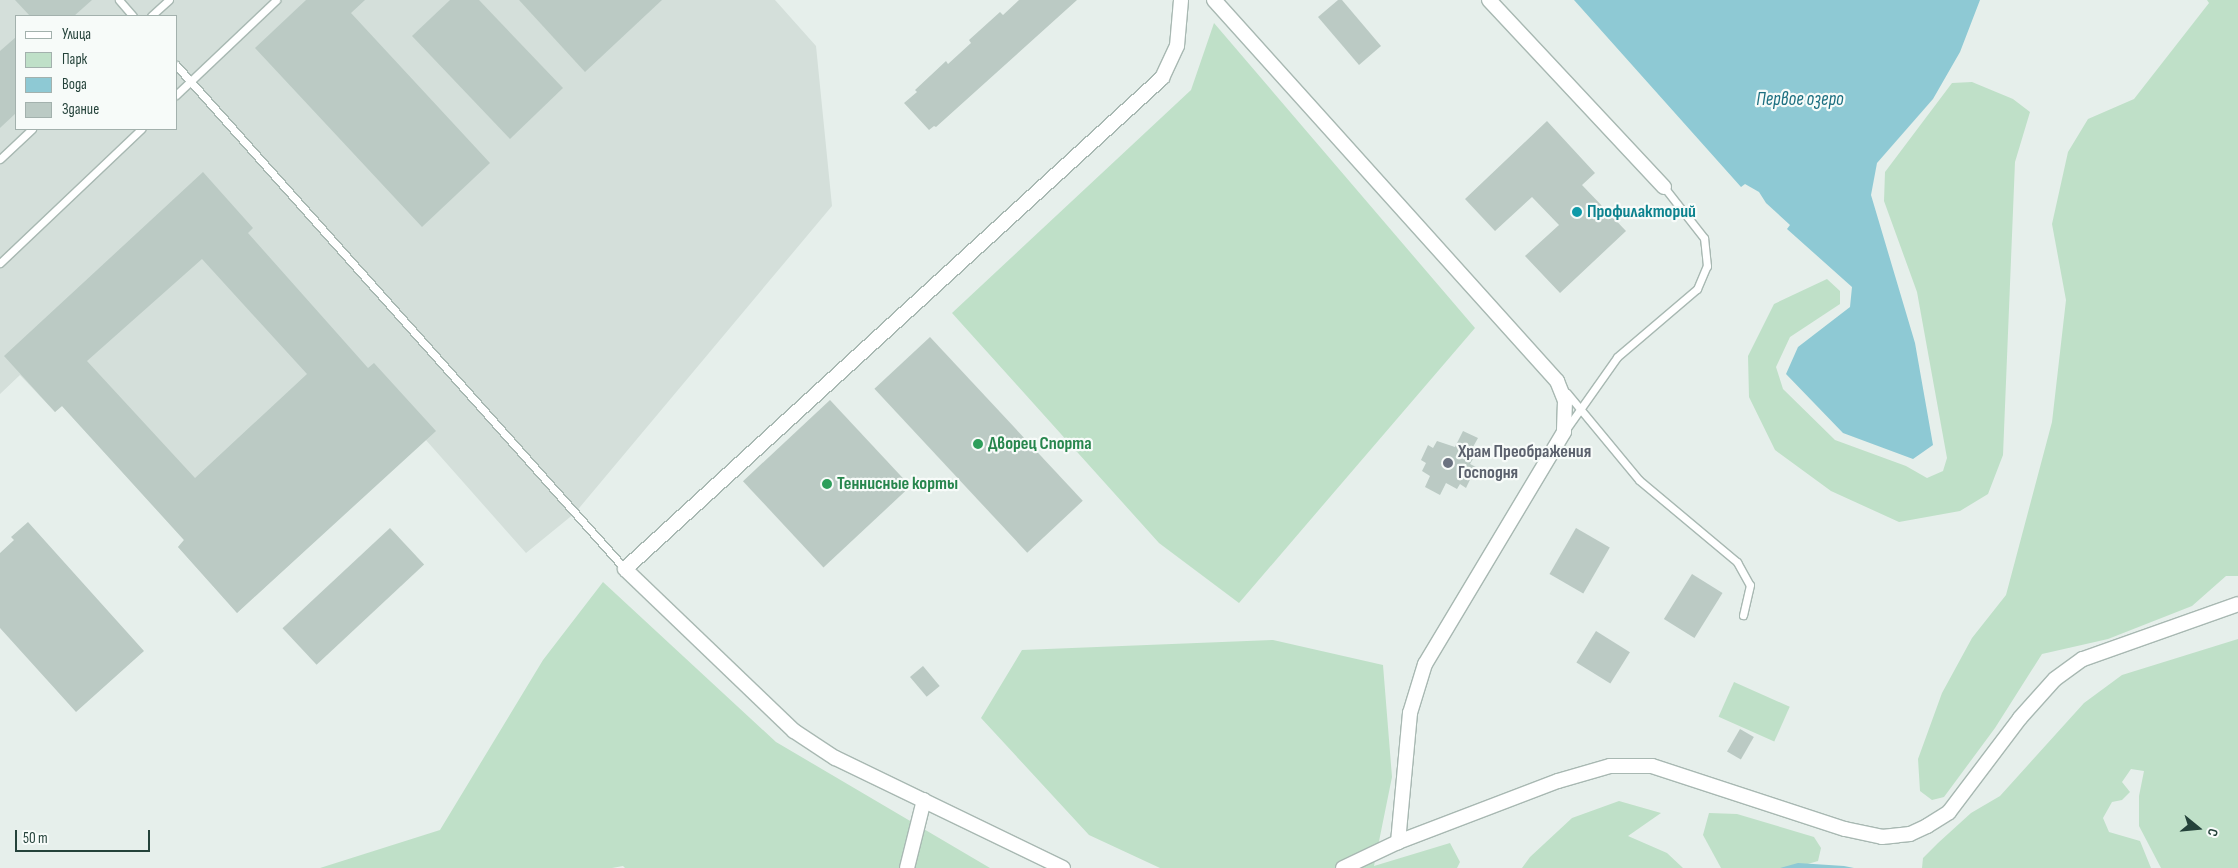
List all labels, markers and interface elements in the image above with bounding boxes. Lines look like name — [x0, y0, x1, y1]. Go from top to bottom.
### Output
legend — [15, 15, 178, 130]
text: Улица — [62, 25, 91, 44]
text: Парк — [62, 50, 87, 69]
text: Вода — [62, 75, 87, 94]
water label: Первое озеро — [1756, 89, 1844, 111]
text: Здание — [62, 100, 99, 119]
place label: Профилакторий — [1587, 201, 1696, 223]
marker: Профилакторий — [1571, 206, 1583, 218]
place label: Дворец Спорта — [988, 433, 1092, 455]
marker: Дворец Спорта — [972, 438, 984, 450]
place label: Храм Преображения Господня — [1458, 442, 1591, 484]
marker: Храм Преображения Господня — [1442, 457, 1454, 469]
place label: Теннисные корты — [837, 473, 958, 495]
marker: Теннисные корты — [821, 478, 833, 490]
north arrow — [2173, 803, 2223, 853]
scale bar — [18, 820, 152, 852]
text: С — [2204, 827, 2222, 838]
text: 50 m — [23, 829, 48, 848]

